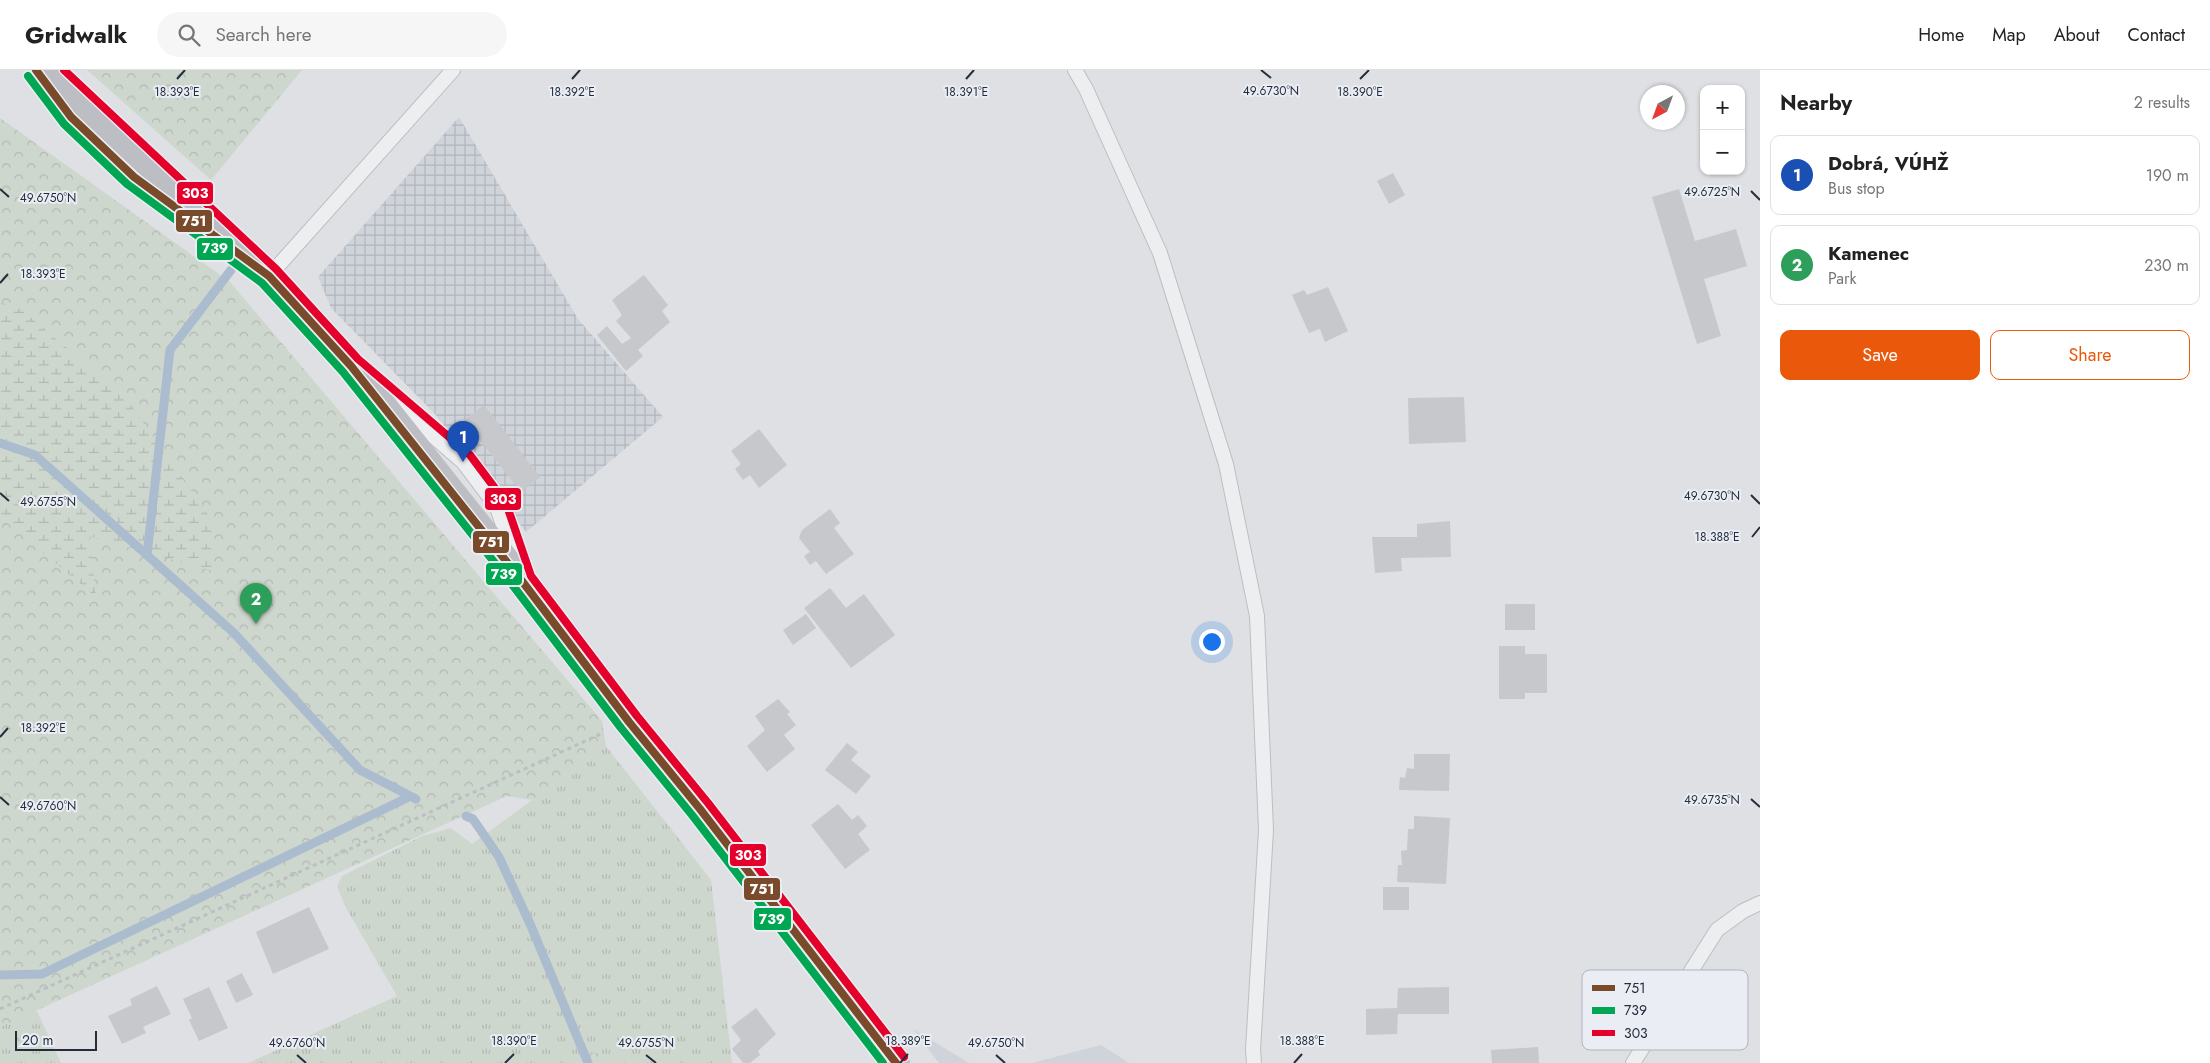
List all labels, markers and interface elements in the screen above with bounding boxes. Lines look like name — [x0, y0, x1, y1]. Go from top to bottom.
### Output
search box — [157, 12, 507, 57]
text: Gridwalk — [25, 17, 127, 52]
icon: search — [175, 21, 203, 49]
text: Search here — [215, 21, 311, 48]
text: Home — [1918, 22, 1964, 48]
text: Map — [1992, 22, 2026, 48]
text: About — [2054, 22, 2099, 48]
text: Contact — [2127, 22, 2185, 48]
text: 49.6730°N — [1243, 82, 1299, 100]
text: 18.393°E — [154, 83, 200, 101]
text: 18.392°E — [549, 83, 595, 101]
text: 18.391°E — [944, 83, 988, 101]
text: 18.390°E — [1337, 83, 1383, 101]
north arrow — [1640, 85, 1685, 130]
map controls — [1700, 85, 1745, 175]
button: + — [1700, 85, 1745, 130]
text: Nearby — [1780, 88, 1852, 118]
text: 2 results — [2134, 91, 2190, 114]
button: − — [1700, 130, 1745, 175]
text: Dobrá, VÚHŽ — [1828, 150, 1949, 177]
text: 1 — [1793, 164, 1801, 187]
text: 190 m — [2146, 164, 2189, 187]
text: Bus stop — [1828, 177, 1885, 200]
line badge: 303 — [176, 181, 214, 205]
text: 303 — [182, 183, 209, 203]
text: 49.6725°N — [1684, 183, 1740, 201]
text: 49.6750°N — [20, 189, 76, 207]
line badge: 751 — [175, 209, 213, 233]
text: 751 — [182, 211, 206, 231]
line badge: 739 — [196, 237, 234, 261]
text: 739 — [202, 238, 228, 258]
text: Kamenec — [1828, 240, 1909, 267]
text: 2 — [1792, 254, 1802, 277]
text: 230 m — [2144, 254, 2189, 277]
text: 18.393°E — [20, 265, 66, 283]
text: Park — [1828, 267, 1857, 290]
button: Save — [1780, 330, 1980, 380]
button: Share — [1990, 330, 2190, 380]
pin: 1 — [447, 421, 479, 462]
line badge: 303 — [484, 487, 522, 511]
text: 49.6730°N — [1684, 487, 1740, 505]
text: 303 — [490, 489, 517, 509]
text: 49.6755°N — [20, 493, 76, 511]
text: 18.388°E — [1695, 528, 1739, 546]
line badge: 751 — [472, 530, 510, 554]
text: 751 — [479, 532, 503, 552]
line badge: 739 — [485, 562, 523, 586]
text: 739 — [491, 564, 517, 584]
pin: 2 — [240, 583, 272, 624]
your location — [1199, 629, 1225, 655]
text: 18.392°E — [20, 719, 66, 737]
text: 49.6735°N — [1684, 791, 1740, 809]
text: 49.6760°N — [20, 797, 76, 815]
line badge: 303 — [729, 843, 767, 867]
text: 303 — [735, 845, 762, 865]
line badge: 751 — [743, 877, 781, 901]
text: 751 — [750, 879, 774, 899]
line badge: 739 — [753, 907, 792, 931]
text: 739 — [759, 909, 785, 929]
legend — [1582, 970, 1748, 1050]
text: 751 — [1624, 978, 1646, 998]
text: 739 — [1624, 1000, 1647, 1020]
text: 303 — [1624, 1023, 1648, 1043]
scale bar — [15, 1028, 98, 1051]
text: 20 m — [22, 1030, 54, 1050]
text: 18.390°E — [491, 1032, 537, 1050]
text: 18.389°E — [885, 1032, 931, 1050]
text: 18.388°E — [1280, 1032, 1324, 1050]
text: 49.6760°N — [269, 1034, 325, 1052]
text: 49.6755°N — [618, 1034, 674, 1052]
text: 49.6750°N — [968, 1034, 1024, 1052]

